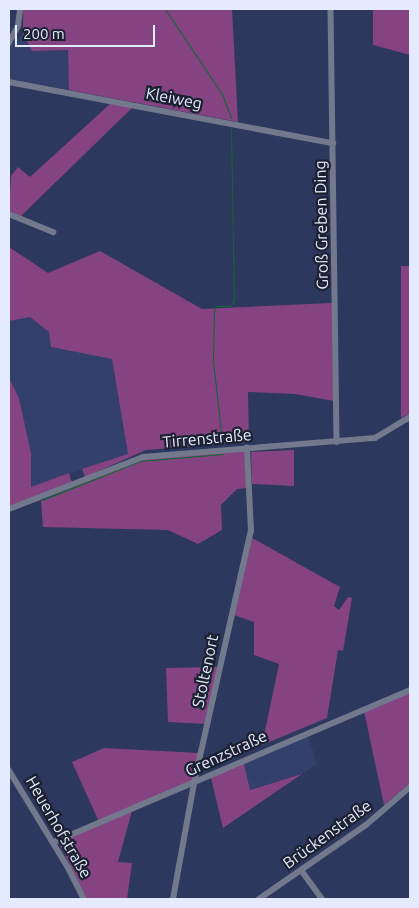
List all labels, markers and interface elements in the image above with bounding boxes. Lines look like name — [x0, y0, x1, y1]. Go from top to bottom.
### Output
scale bar — [18, 15, 158, 47]
text: 200 m — [23, 25, 65, 42]
street label: Kleiweg — [144, 83, 204, 113]
street label: Groß Greben Ding — [310, 160, 332, 290]
street label: Tirrenstraße — [162, 425, 252, 451]
street label: Stoltenort — [188, 633, 222, 709]
street label: Grenzstraße — [182, 726, 270, 780]
street label: Heuerhofstraße — [22, 773, 96, 881]
street label: Brückenstraße — [279, 796, 375, 872]

